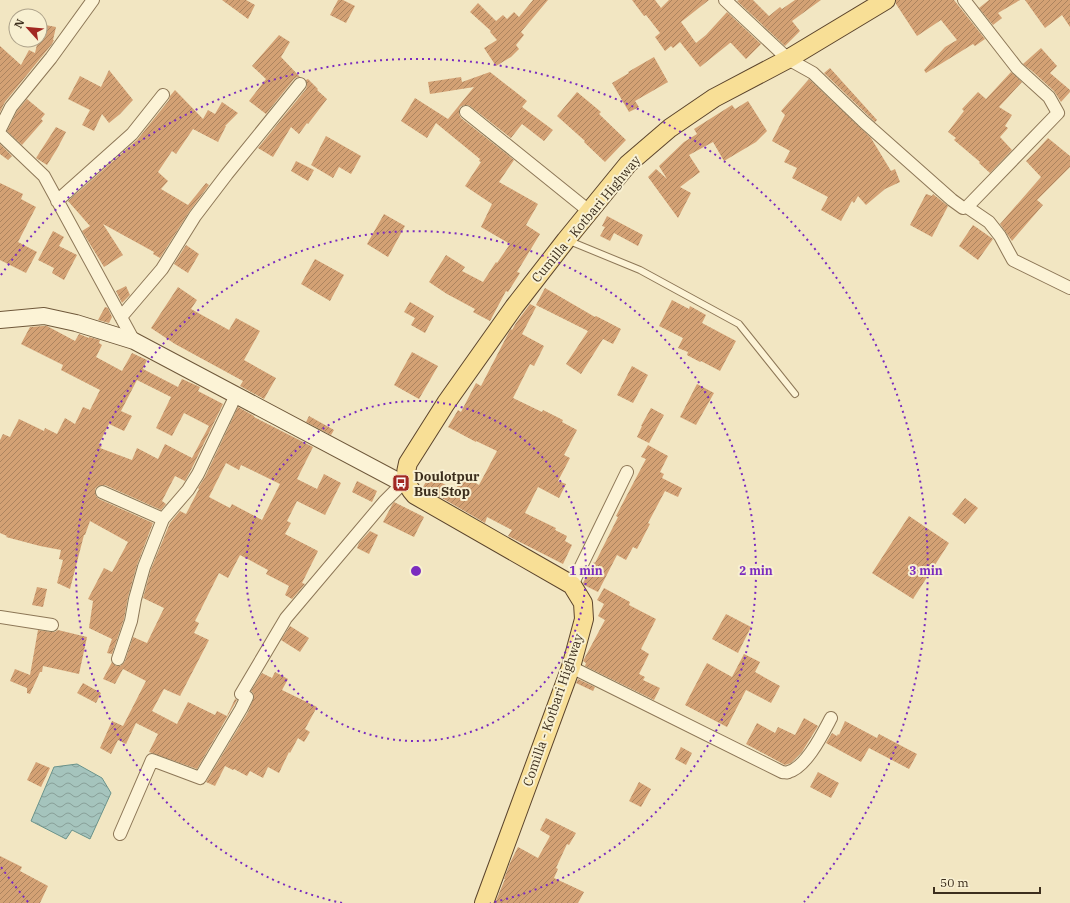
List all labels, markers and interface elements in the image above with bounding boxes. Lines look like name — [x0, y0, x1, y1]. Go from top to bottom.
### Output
north arrow — [8, 8, 48, 48]
text: N — [11, 16, 27, 31]
street label: Cumilla - Kotbari Highway — [528, 152, 644, 286]
place label: Doulotpur Bus Stop — [414, 468, 480, 500]
bus stop icon: Doulotpur Bus Stop — [391, 473, 411, 493]
text: 1 min — [569, 563, 603, 578]
text: 2 min — [739, 563, 773, 578]
text: 3 min — [909, 563, 943, 578]
centre of rings — [409, 564, 423, 578]
street label: Comilla - Kotbari Highway — [519, 631, 587, 788]
scale bar — [934, 869, 1040, 895]
text: 50 m — [940, 875, 969, 890]

